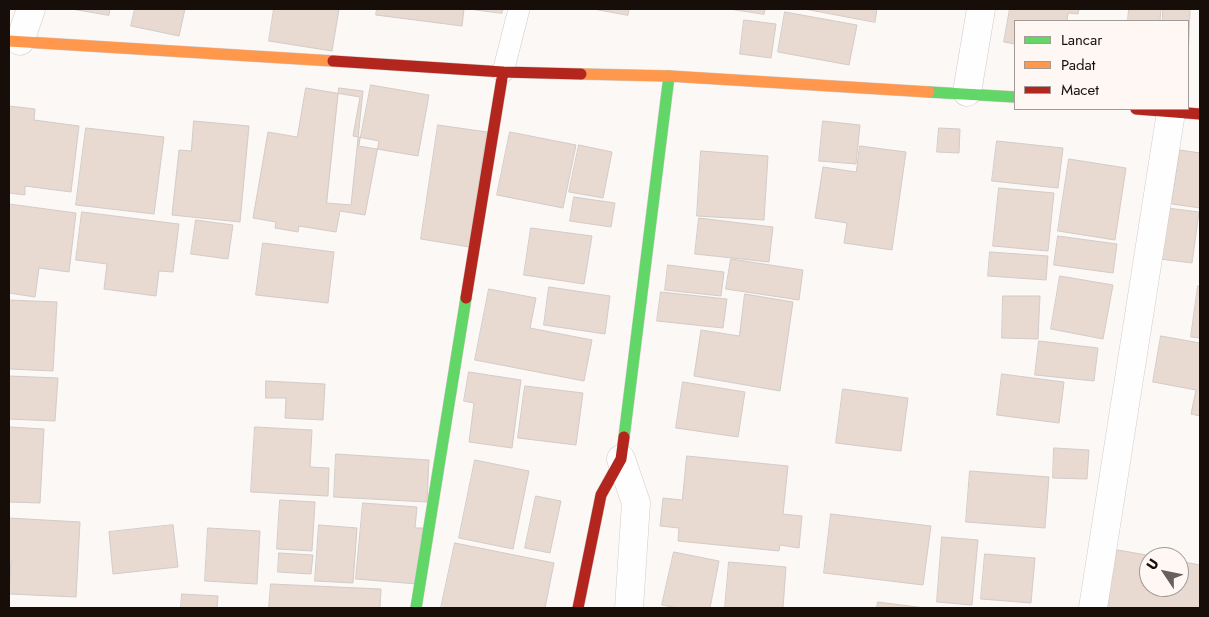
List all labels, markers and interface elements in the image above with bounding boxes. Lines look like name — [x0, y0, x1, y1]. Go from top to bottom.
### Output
legend — [1014, 20, 1189, 110]
text: Lancar — [1061, 29, 1102, 51]
text: Padat — [1061, 54, 1095, 76]
text: Macet — [1061, 79, 1099, 101]
north arrow — [1139, 547, 1189, 597]
text: U — [1141, 555, 1163, 574]

